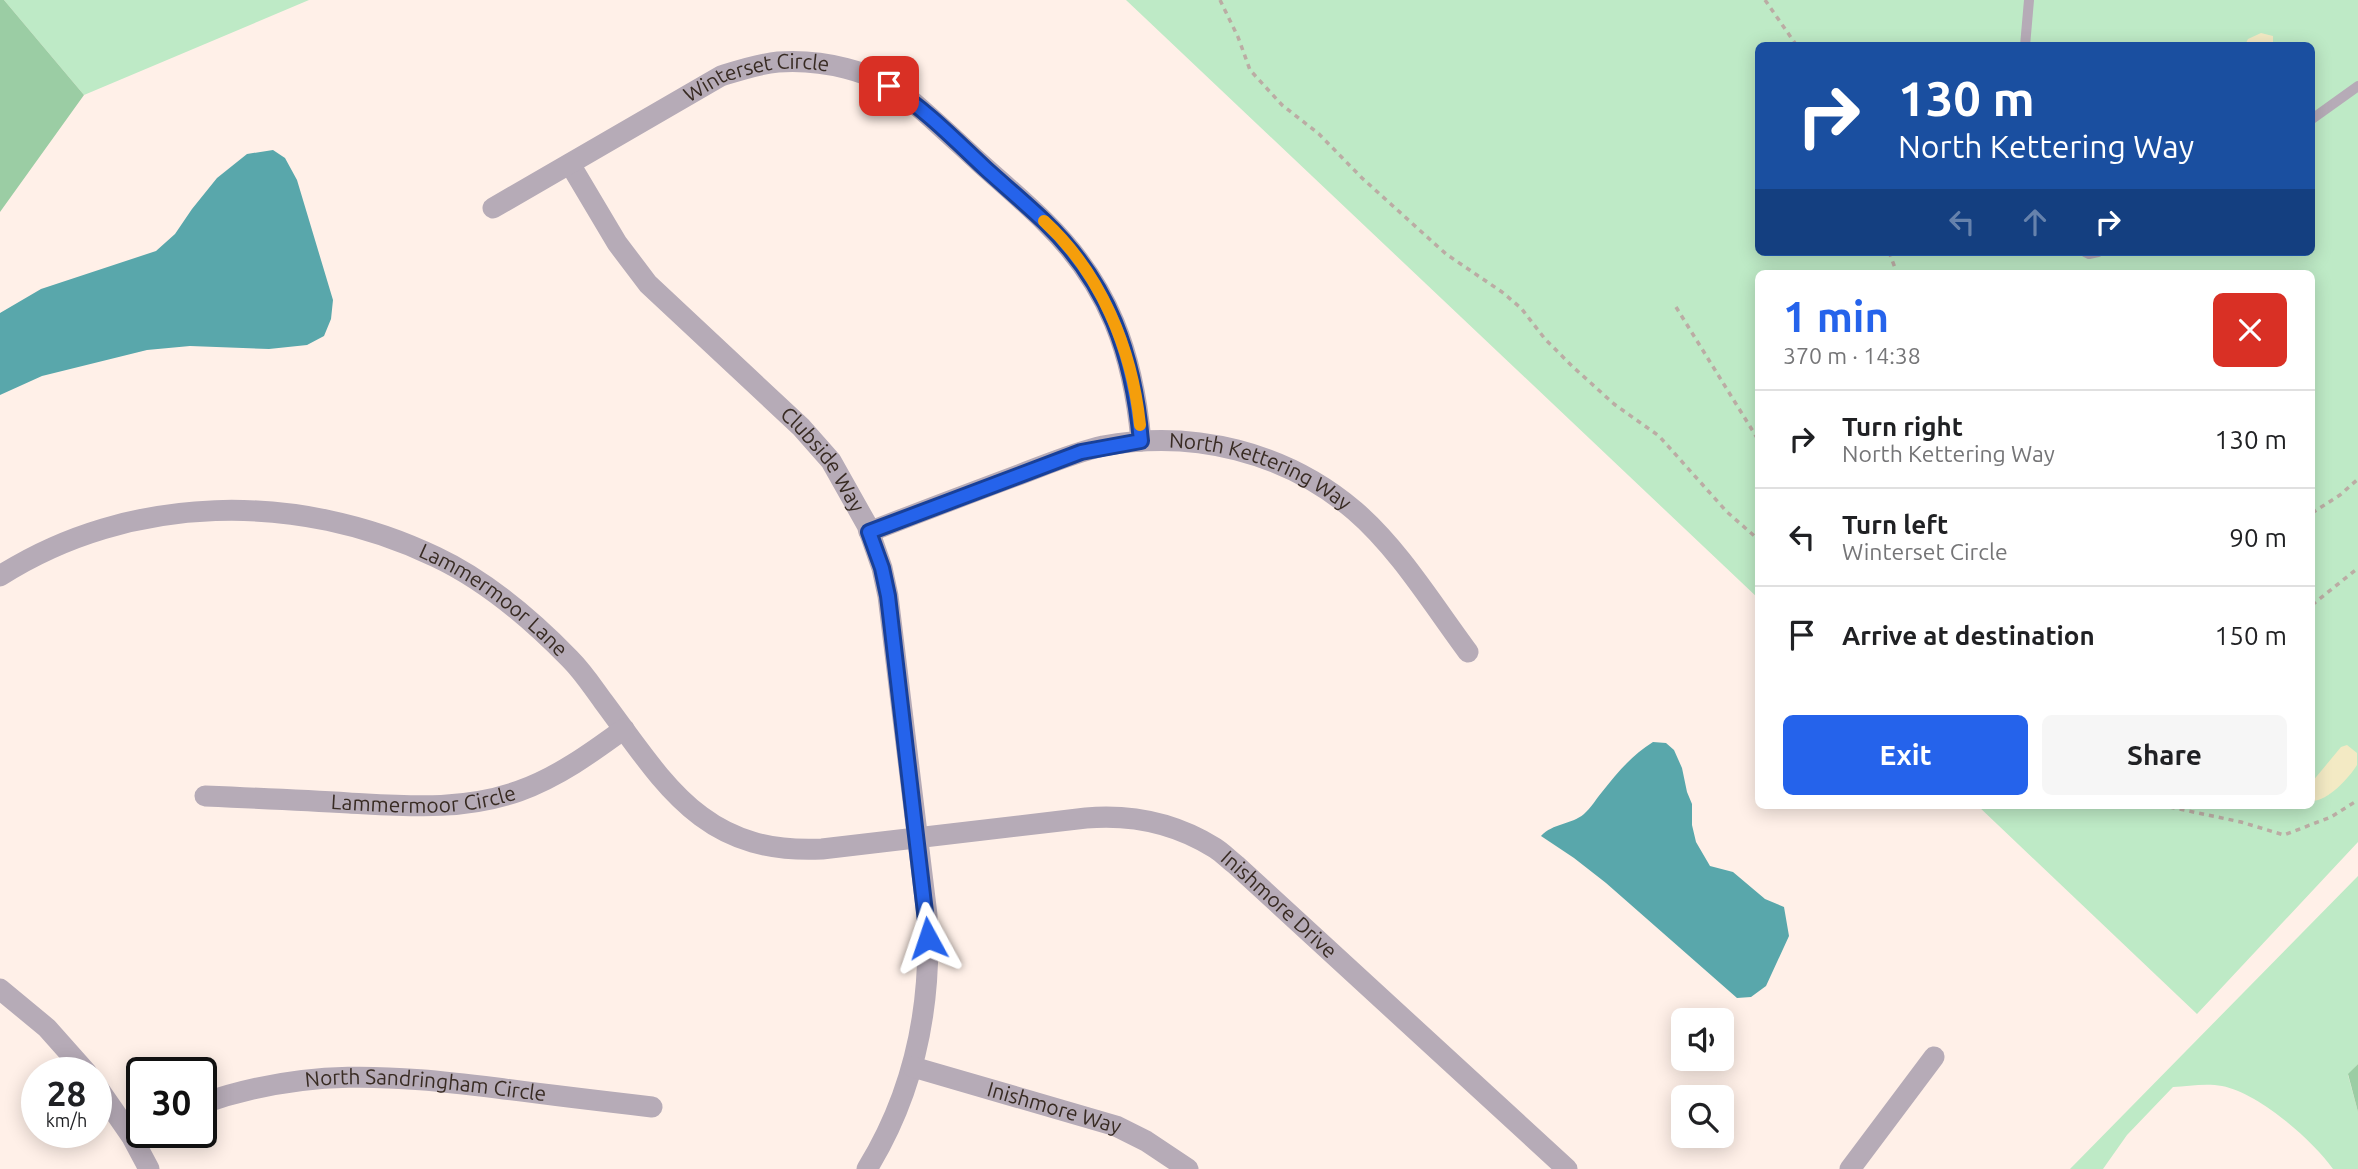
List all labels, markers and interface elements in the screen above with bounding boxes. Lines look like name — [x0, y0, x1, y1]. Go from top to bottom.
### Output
street label: Winterset Circle — [679, 48, 831, 106]
pin — [859, 56, 919, 116]
icon: arrive — [870, 67, 908, 105]
icon: right — [1783, 70, 1874, 161]
text: 130 m — [1898, 70, 2035, 125]
text: North Kettering Way — [1898, 128, 2194, 164]
icon: left — [1943, 203, 1981, 241]
icon: ahead — [2016, 203, 2054, 241]
icon: right — [2089, 203, 2127, 241]
text: 1 min — [1783, 293, 1889, 340]
button: close — [2213, 293, 2287, 367]
text: 370 m · 14:38 — [1783, 343, 1921, 368]
street label: Clubside Way — [776, 401, 870, 516]
text: Turn right — [1842, 412, 1963, 441]
icon: right — [1783, 420, 1821, 458]
text: 130 m — [2215, 425, 2287, 454]
street label: North Kettering Way — [1169, 428, 1357, 514]
text: North Kettering Way — [1842, 441, 2055, 466]
text: Turn left — [1842, 510, 1948, 539]
icon: left — [1783, 518, 1821, 556]
text: 90 m — [2229, 523, 2287, 552]
street label: Lammermoor Lane — [416, 538, 573, 661]
text: Winterset Circle — [1842, 539, 2008, 564]
icon: arrive — [1783, 616, 1821, 654]
text: Arrive at destination — [1842, 621, 2095, 650]
text: 150 m — [2215, 621, 2287, 650]
button: Exit — [1783, 715, 2028, 795]
button: Share — [2042, 715, 2287, 795]
street label: Lammermoor Circle — [330, 780, 518, 817]
street label: Inishmore Drive — [1217, 845, 1342, 963]
position arrow — [891, 901, 965, 975]
map controls — [1671, 1008, 1734, 1148]
button: sound — [1671, 1008, 1734, 1071]
speed limit sign: 30 — [126, 1057, 217, 1148]
street label: North Sandringham Circle — [304, 1064, 548, 1105]
text: 28 — [47, 1073, 86, 1113]
street label: Inishmore Way — [985, 1076, 1124, 1138]
button: search — [1671, 1085, 1734, 1148]
text: km/h — [46, 1110, 87, 1130]

